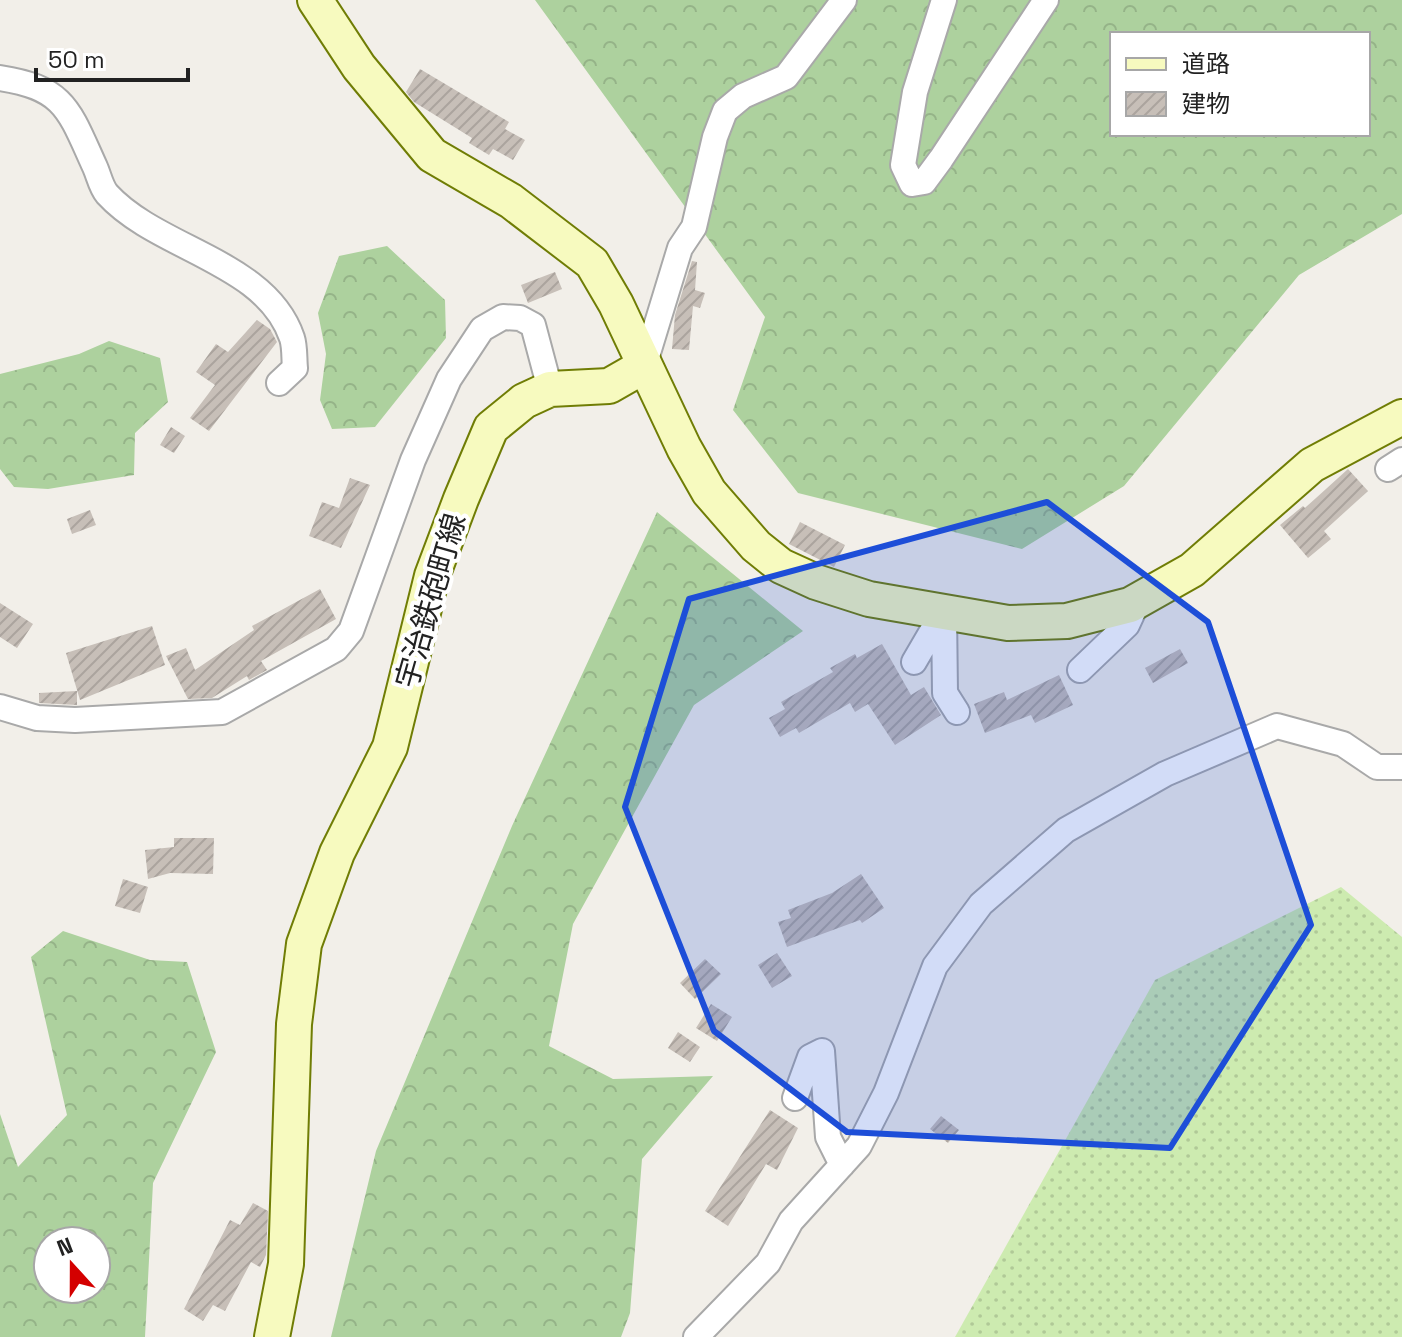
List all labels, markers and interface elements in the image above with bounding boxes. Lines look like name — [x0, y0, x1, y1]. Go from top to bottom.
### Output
scale bar — [36, 32, 188, 82]
legend — [1110, 32, 1370, 136]
text: 50 m — [48, 44, 105, 75]
text: 道路 — [1182, 48, 1230, 79]
text: 建物 — [1182, 88, 1230, 119]
street label: 宇治鉄砲町線 — [387, 509, 474, 693]
north arrow — [32, 1225, 112, 1305]
text: N — [53, 1231, 77, 1262]

